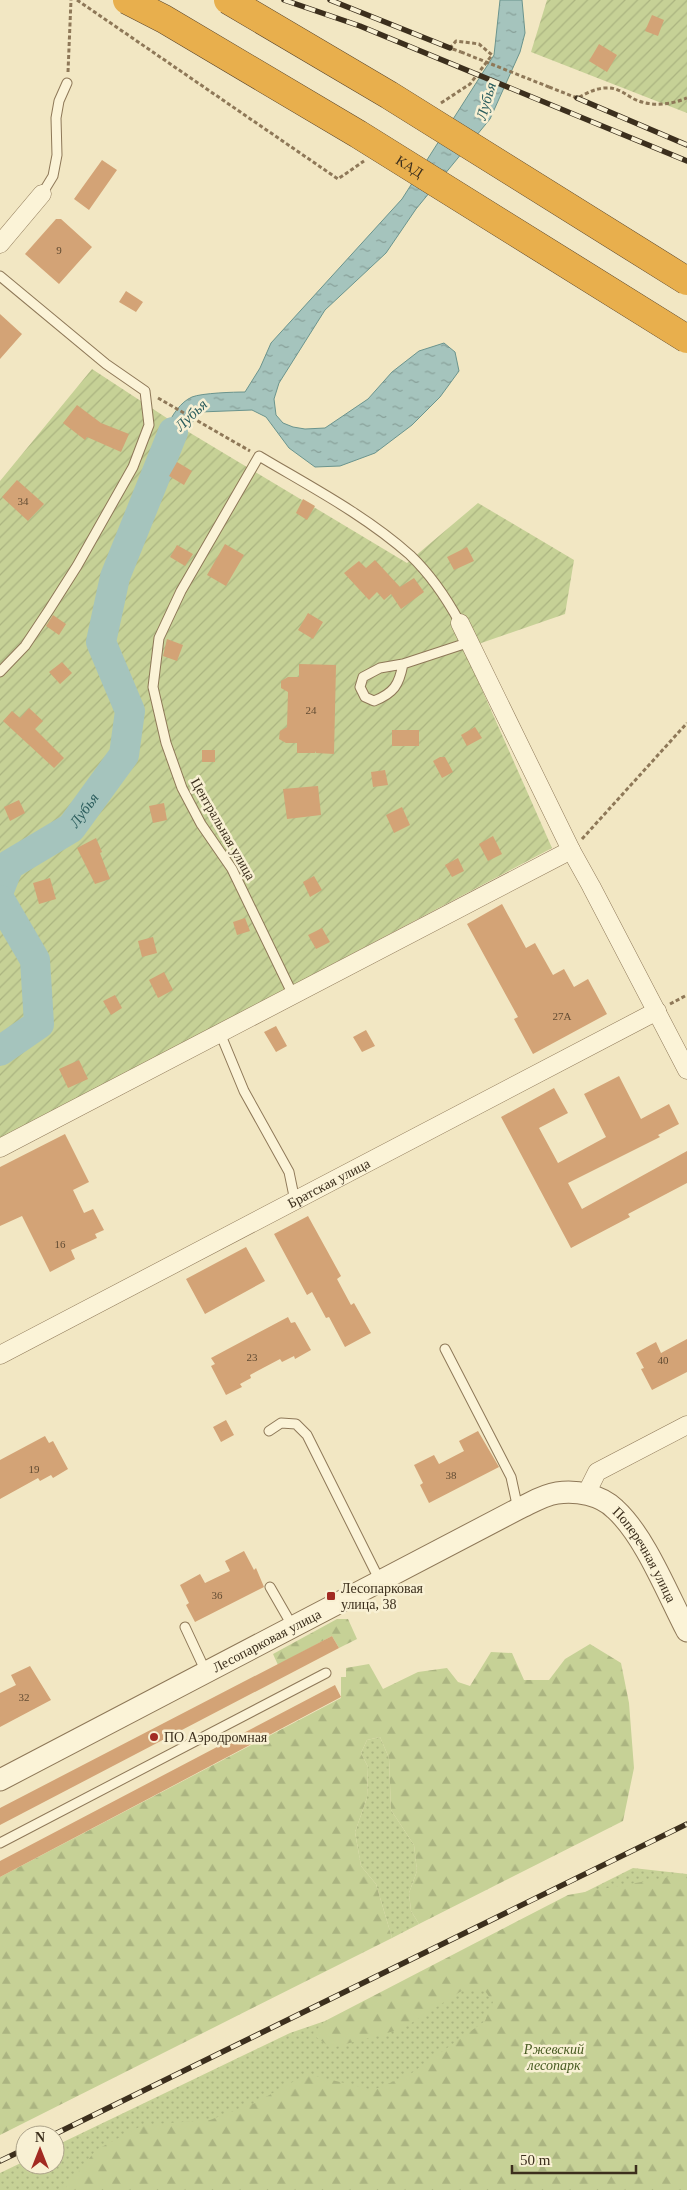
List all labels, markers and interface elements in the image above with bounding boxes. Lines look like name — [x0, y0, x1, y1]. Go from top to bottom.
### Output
water label: Лубья — [473, 80, 499, 123]
street label: КАД — [393, 152, 426, 180]
house number: 9 — [56, 244, 62, 256]
water label: Лубья — [171, 396, 210, 435]
house number: 34 — [18, 495, 29, 507]
house number: 24 — [306, 704, 317, 716]
street label: Центральная улица — [188, 775, 259, 883]
water label: Лубья — [66, 790, 102, 831]
house number: 27А — [553, 1010, 572, 1022]
street label: Братская улица — [285, 1155, 373, 1211]
house number: 16 — [55, 1238, 66, 1250]
house number: 23 — [247, 1351, 258, 1363]
house number: 40 — [658, 1354, 669, 1366]
house number: 19 — [29, 1463, 40, 1475]
house number: 38 — [446, 1469, 457, 1481]
street label: Поперечная улица — [610, 1504, 680, 1605]
place label: Лесопарковая улица, 38 — [341, 1581, 424, 1612]
house number: 36 — [212, 1589, 223, 1601]
marker: Лесопарковая улица, 38 — [325, 1590, 337, 1602]
street label: Лесопарковая улица — [210, 1606, 324, 1675]
house number: 32 — [19, 1691, 30, 1703]
place label: ПО Аэродромная — [164, 1730, 268, 1745]
marker: ПО Аэродромная — [148, 1731, 160, 1743]
park label: Ржевский лесопарк — [523, 2042, 584, 2073]
north arrow — [15, 2125, 65, 2175]
text: N — [35, 2130, 45, 2145]
scale bar — [512, 2142, 636, 2174]
text: 50 m — [520, 2152, 551, 2168]

